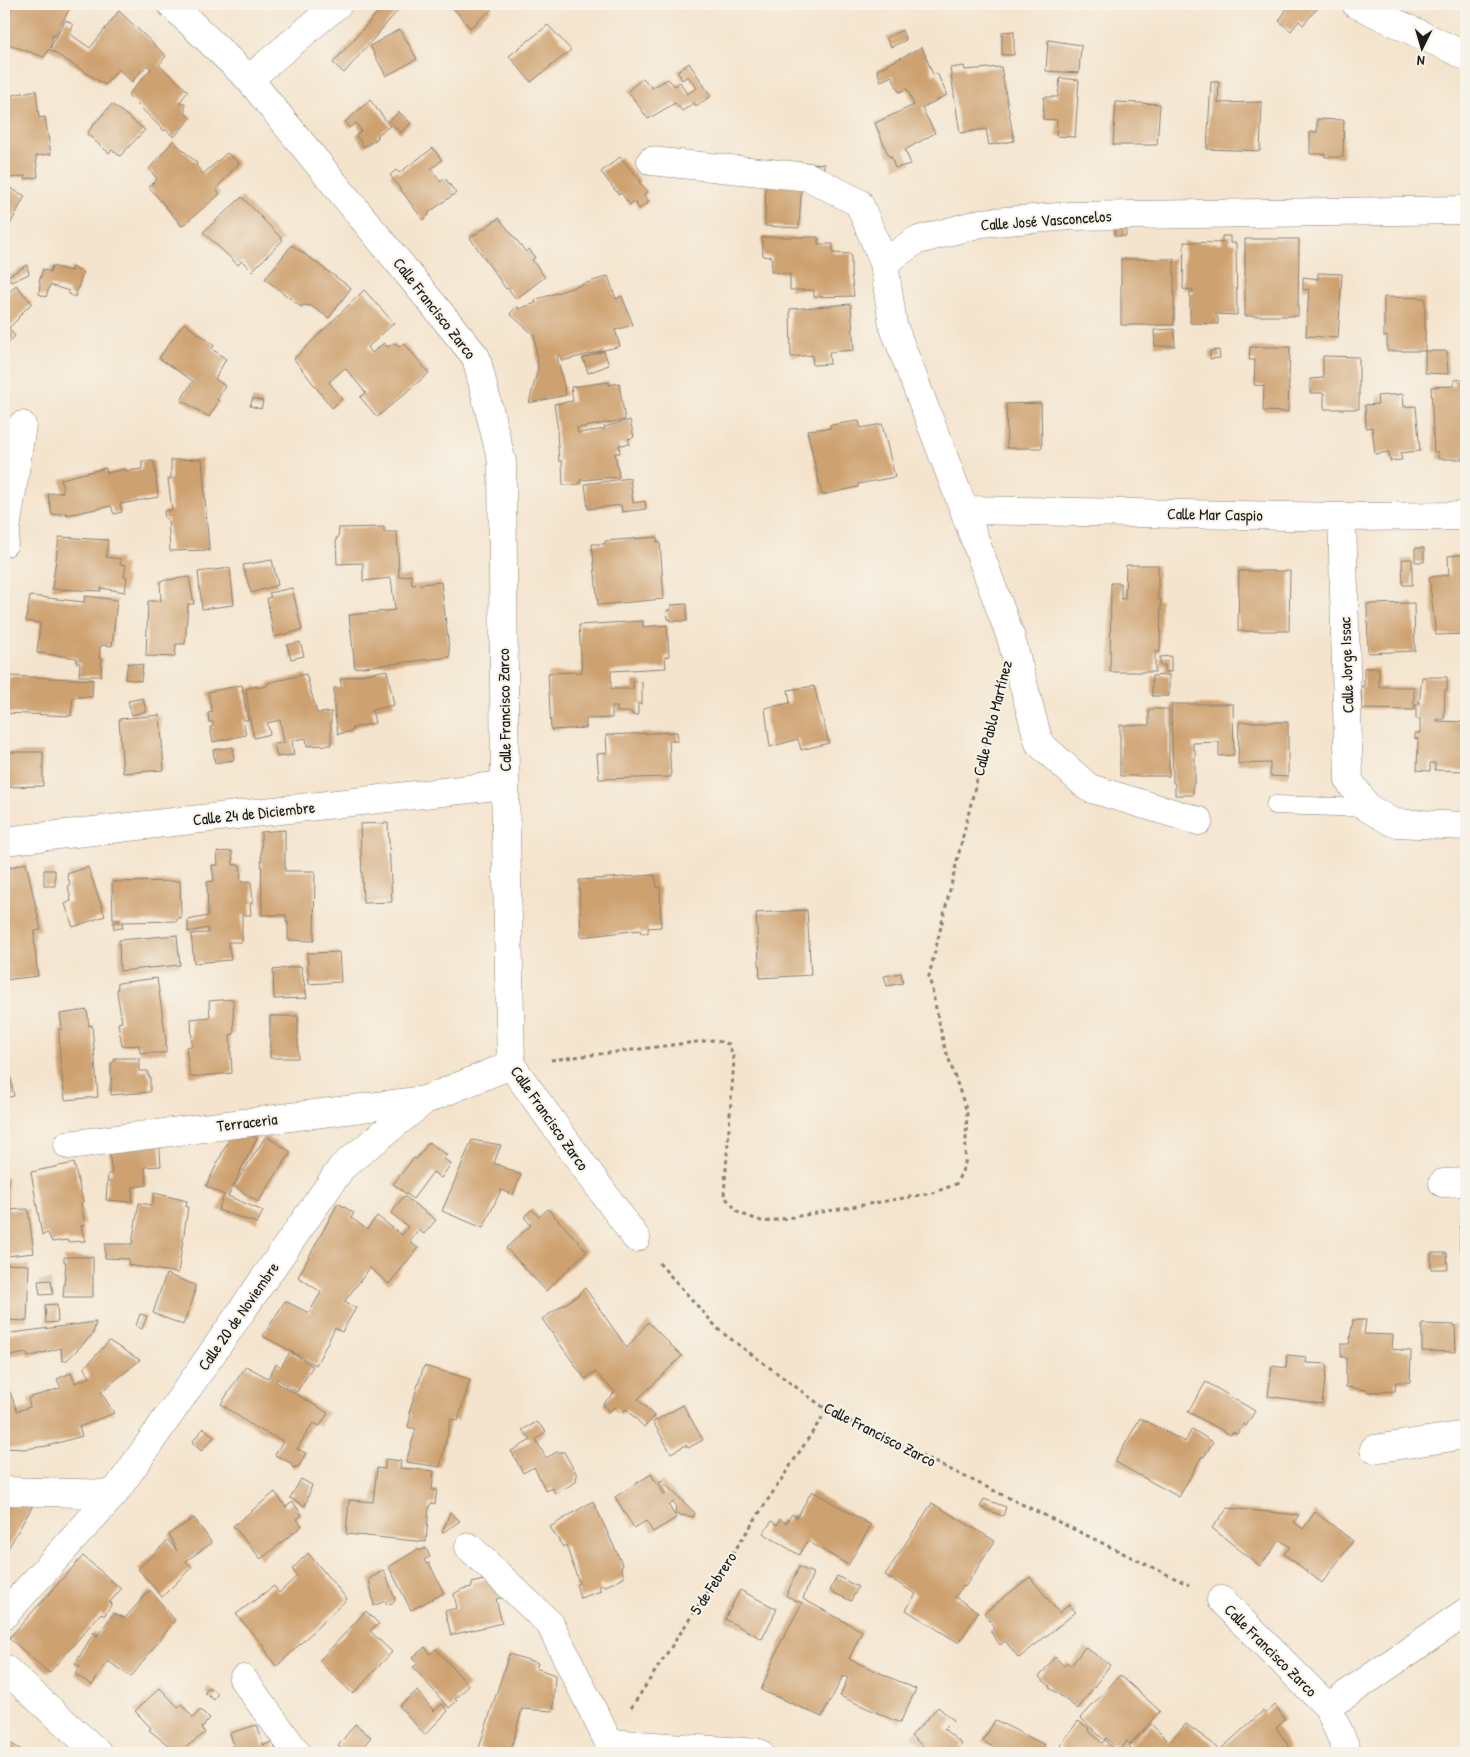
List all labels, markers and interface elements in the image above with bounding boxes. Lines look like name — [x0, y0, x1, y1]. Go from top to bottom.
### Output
north arrow — [1398, 22, 1448, 72]
text: N — [1416, 52, 1425, 71]
street label: Calle José Vasconcelos — [980, 204, 1112, 236]
street label: Calle Francisco Zarco — [388, 253, 482, 364]
street label: Calle Mar Caspio — [1167, 502, 1264, 526]
street label: Calle Jorge Issac — [1333, 616, 1359, 713]
street label: Calle Francisco Zarco — [492, 648, 516, 772]
street label: Calle Pablo Martínez — [967, 658, 1017, 778]
street label: Calle 24 de Diciembre — [192, 796, 317, 830]
street label: Calle Francisco Zarco — [506, 1061, 595, 1175]
street label: Terraceria — [215, 1107, 279, 1137]
street label: Calle 20 de Noviembre — [192, 1257, 284, 1375]
street label: Calle Francisco Zarco — [820, 1396, 940, 1472]
street label: 5 de Febrero — [684, 1547, 742, 1619]
street label: Calle Francisco Zarco — [1220, 1599, 1323, 1702]

